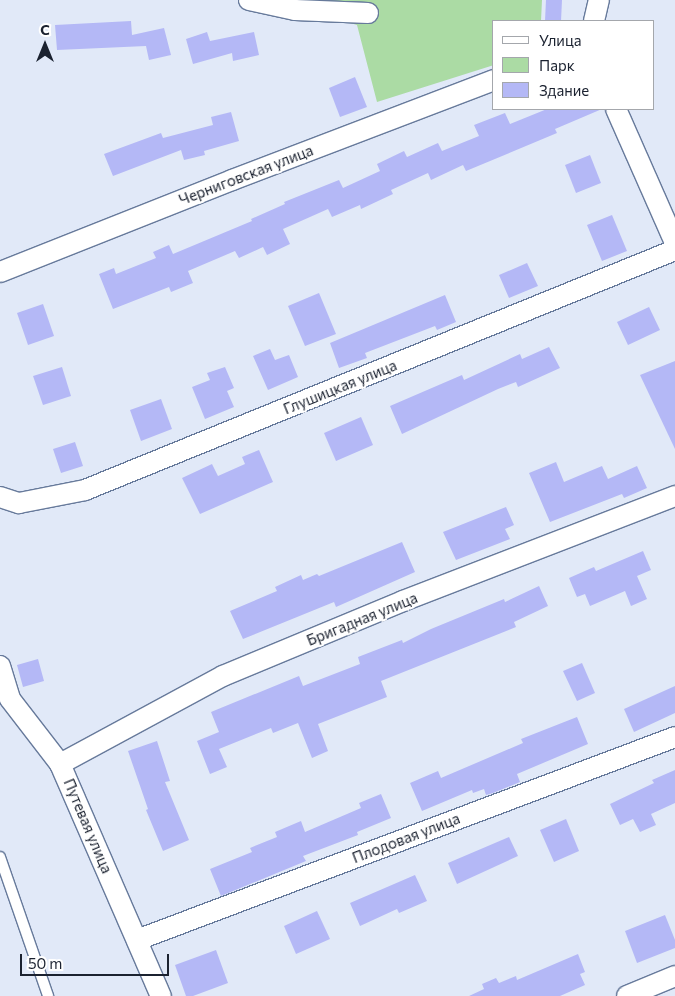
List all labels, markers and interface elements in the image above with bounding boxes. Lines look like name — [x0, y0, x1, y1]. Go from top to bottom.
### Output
north arrow — [20, 20, 70, 70]
legend — [492, 20, 655, 110]
text: С — [40, 21, 50, 38]
text: Улица — [539, 31, 581, 49]
text: Парк — [539, 56, 575, 74]
text: Здание — [539, 81, 589, 99]
street label: Черниговская улица — [176, 141, 316, 209]
street label: Глушицкая улица — [281, 356, 399, 418]
street label: Бригадная улица — [304, 589, 420, 649]
street label: Путевая улица — [60, 776, 116, 876]
street label: Плодовая улица — [350, 809, 462, 867]
scale bar — [22, 944, 171, 976]
text: 50 m — [28, 954, 62, 972]

